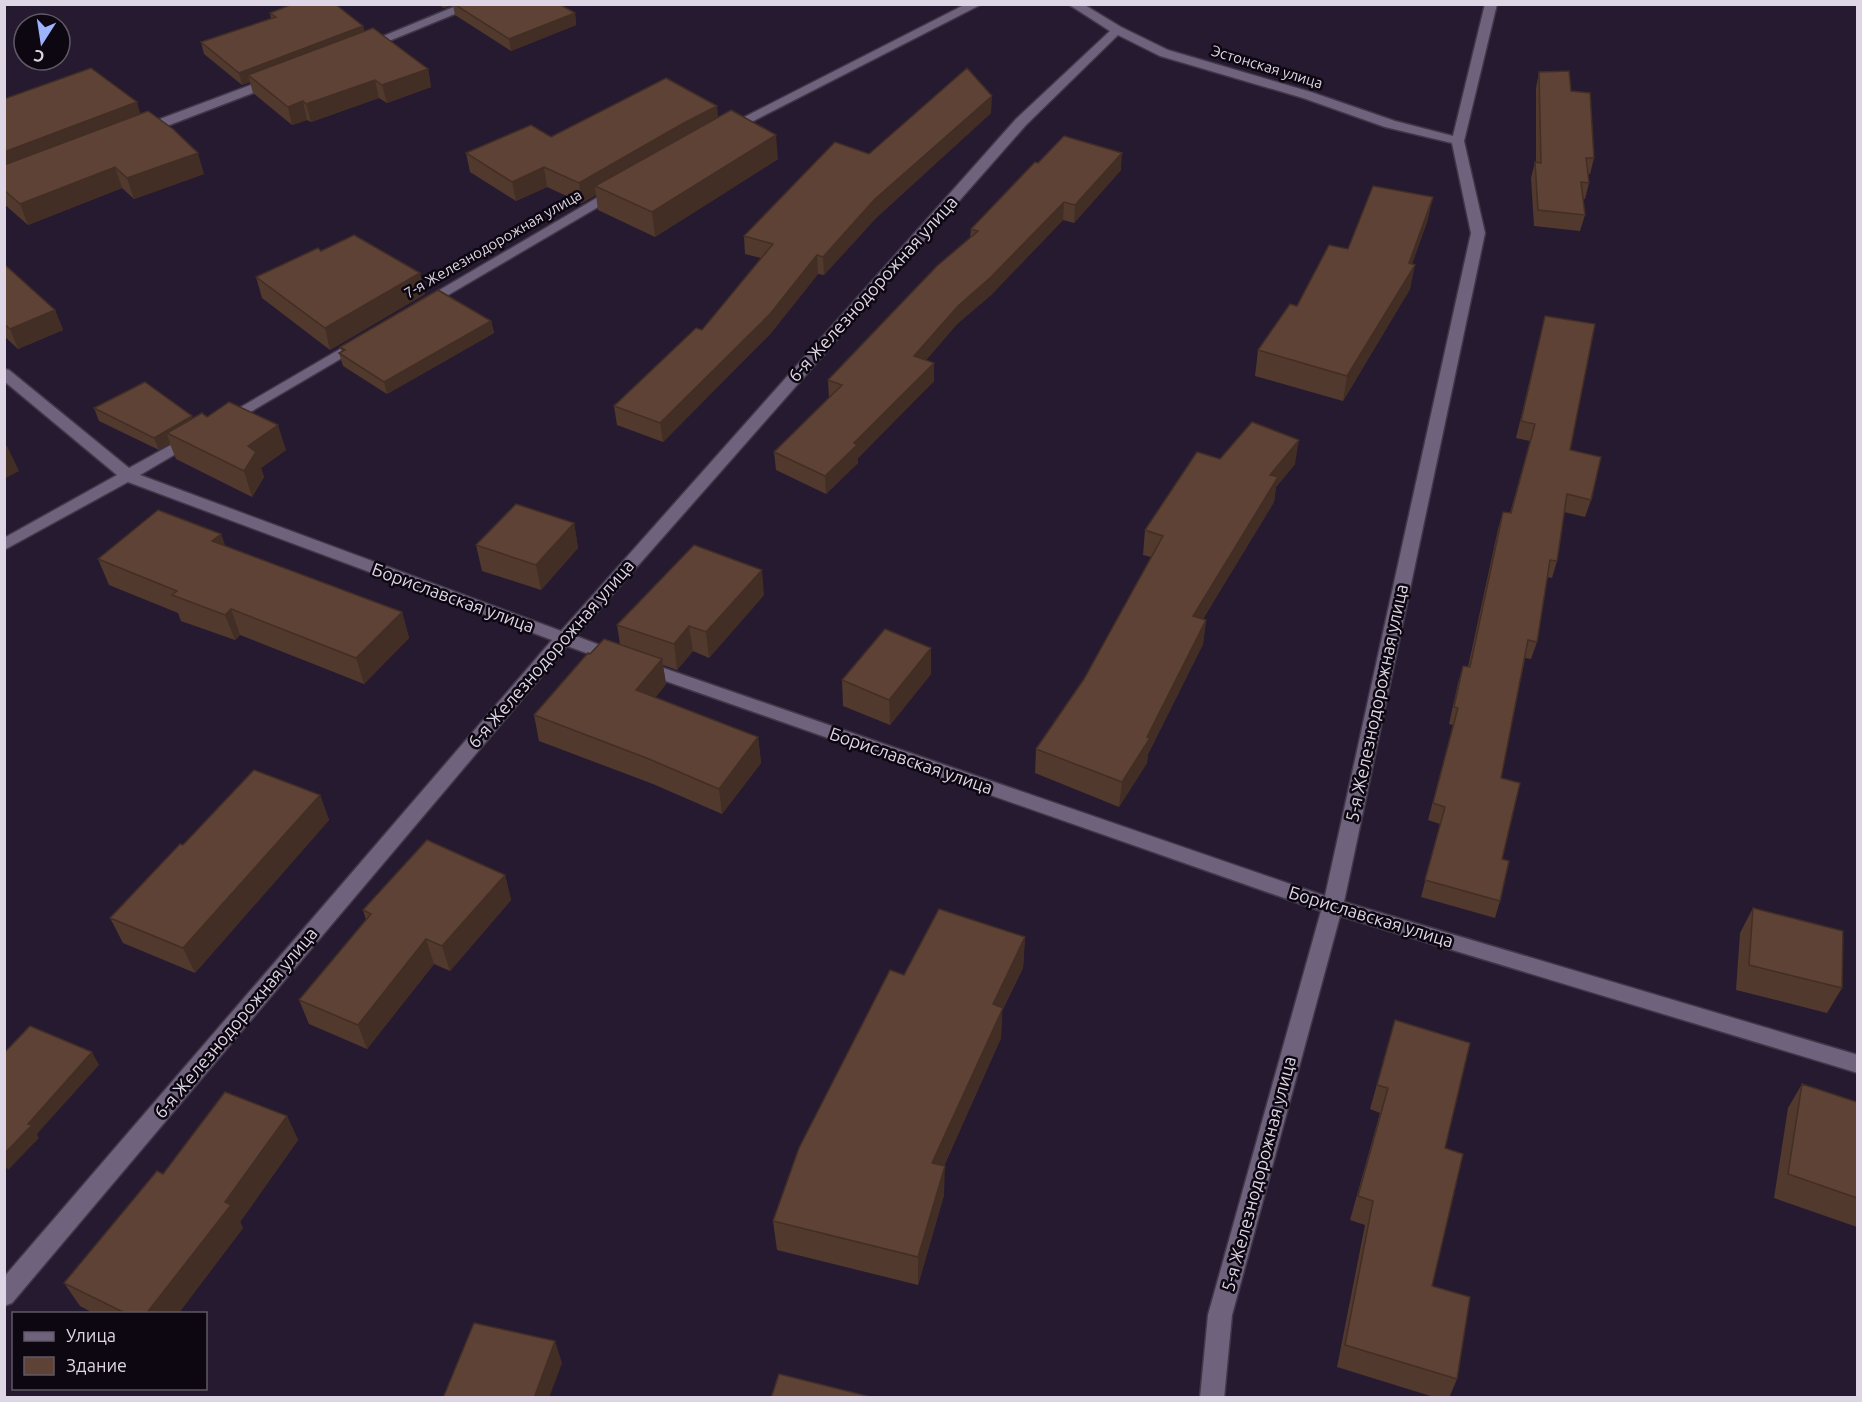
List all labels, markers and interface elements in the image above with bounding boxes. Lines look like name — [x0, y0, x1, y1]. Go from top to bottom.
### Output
north arrow — [12, 12, 72, 72]
street label: Эстонская улица — [1209, 42, 1325, 92]
text: С — [32, 47, 46, 67]
street label: 7-я Железнодорожная улица — [401, 186, 585, 301]
street label: 6-я Железнодорожная улица — [784, 191, 961, 385]
street label: 6-я Железнодорожная улица — [463, 555, 637, 751]
street label: Бориславская улица — [370, 558, 537, 636]
street label: 5-я Железнодорожная улица — [1341, 582, 1411, 824]
street label: Бориславская улица — [827, 723, 995, 797]
street label: Бориславская улица — [1287, 881, 1456, 951]
street label: 6-я Железнодорожная улица — [150, 923, 321, 1122]
street label: 5-я Железнодорожная улица — [1217, 1054, 1299, 1294]
legend — [12, 1312, 207, 1390]
text: Улица — [66, 1325, 116, 1345]
text: Здание — [66, 1355, 127, 1375]

